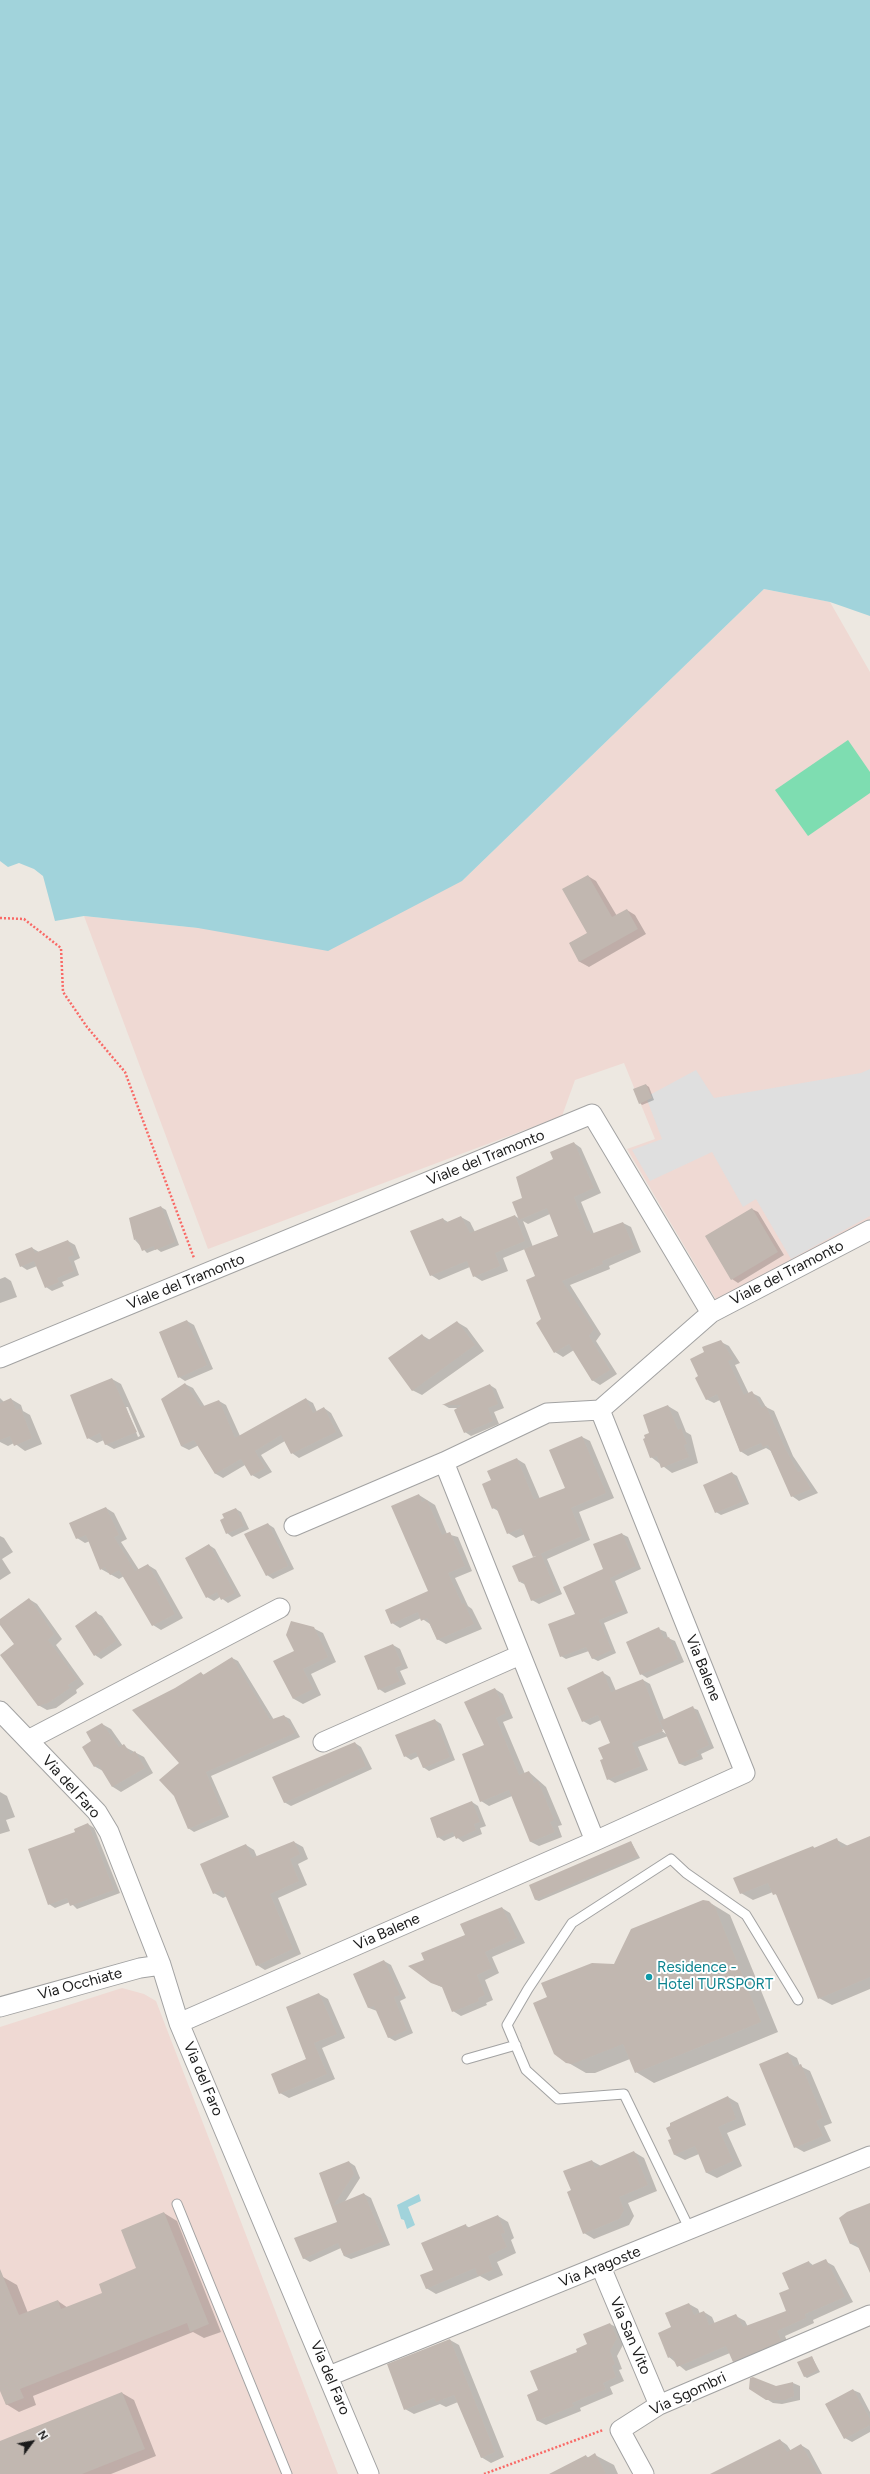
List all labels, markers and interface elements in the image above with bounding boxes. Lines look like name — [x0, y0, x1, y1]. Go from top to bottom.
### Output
street label: Viale del Tramonto — [425, 1126, 547, 1190]
street label: Viale del Tramonto — [727, 1237, 847, 1309]
street label: Viale del Tramonto — [125, 1250, 247, 1314]
street label: Via Balene — [682, 1632, 724, 1704]
street label: Via del Faro — [38, 1752, 104, 1822]
street label: Via Balene — [351, 1910, 423, 1954]
place label: Residence - Hotel TURSPORT — [657, 1959, 773, 1994]
street label: Via Occhiate — [36, 1964, 124, 2004]
marker: Residence - Hotel TURSPORT — [644, 1972, 654, 1982]
street label: Via del Faro — [179, 2039, 227, 2119]
street label: Via Aragoste — [557, 2242, 643, 2292]
street label: Via San Vito — [606, 2295, 654, 2377]
street label: Via del Faro — [306, 2338, 354, 2418]
street label: Via Sgombri — [647, 2369, 729, 2419]
north arrow — [12, 2422, 52, 2462]
text: N — [35, 2428, 50, 2442]

